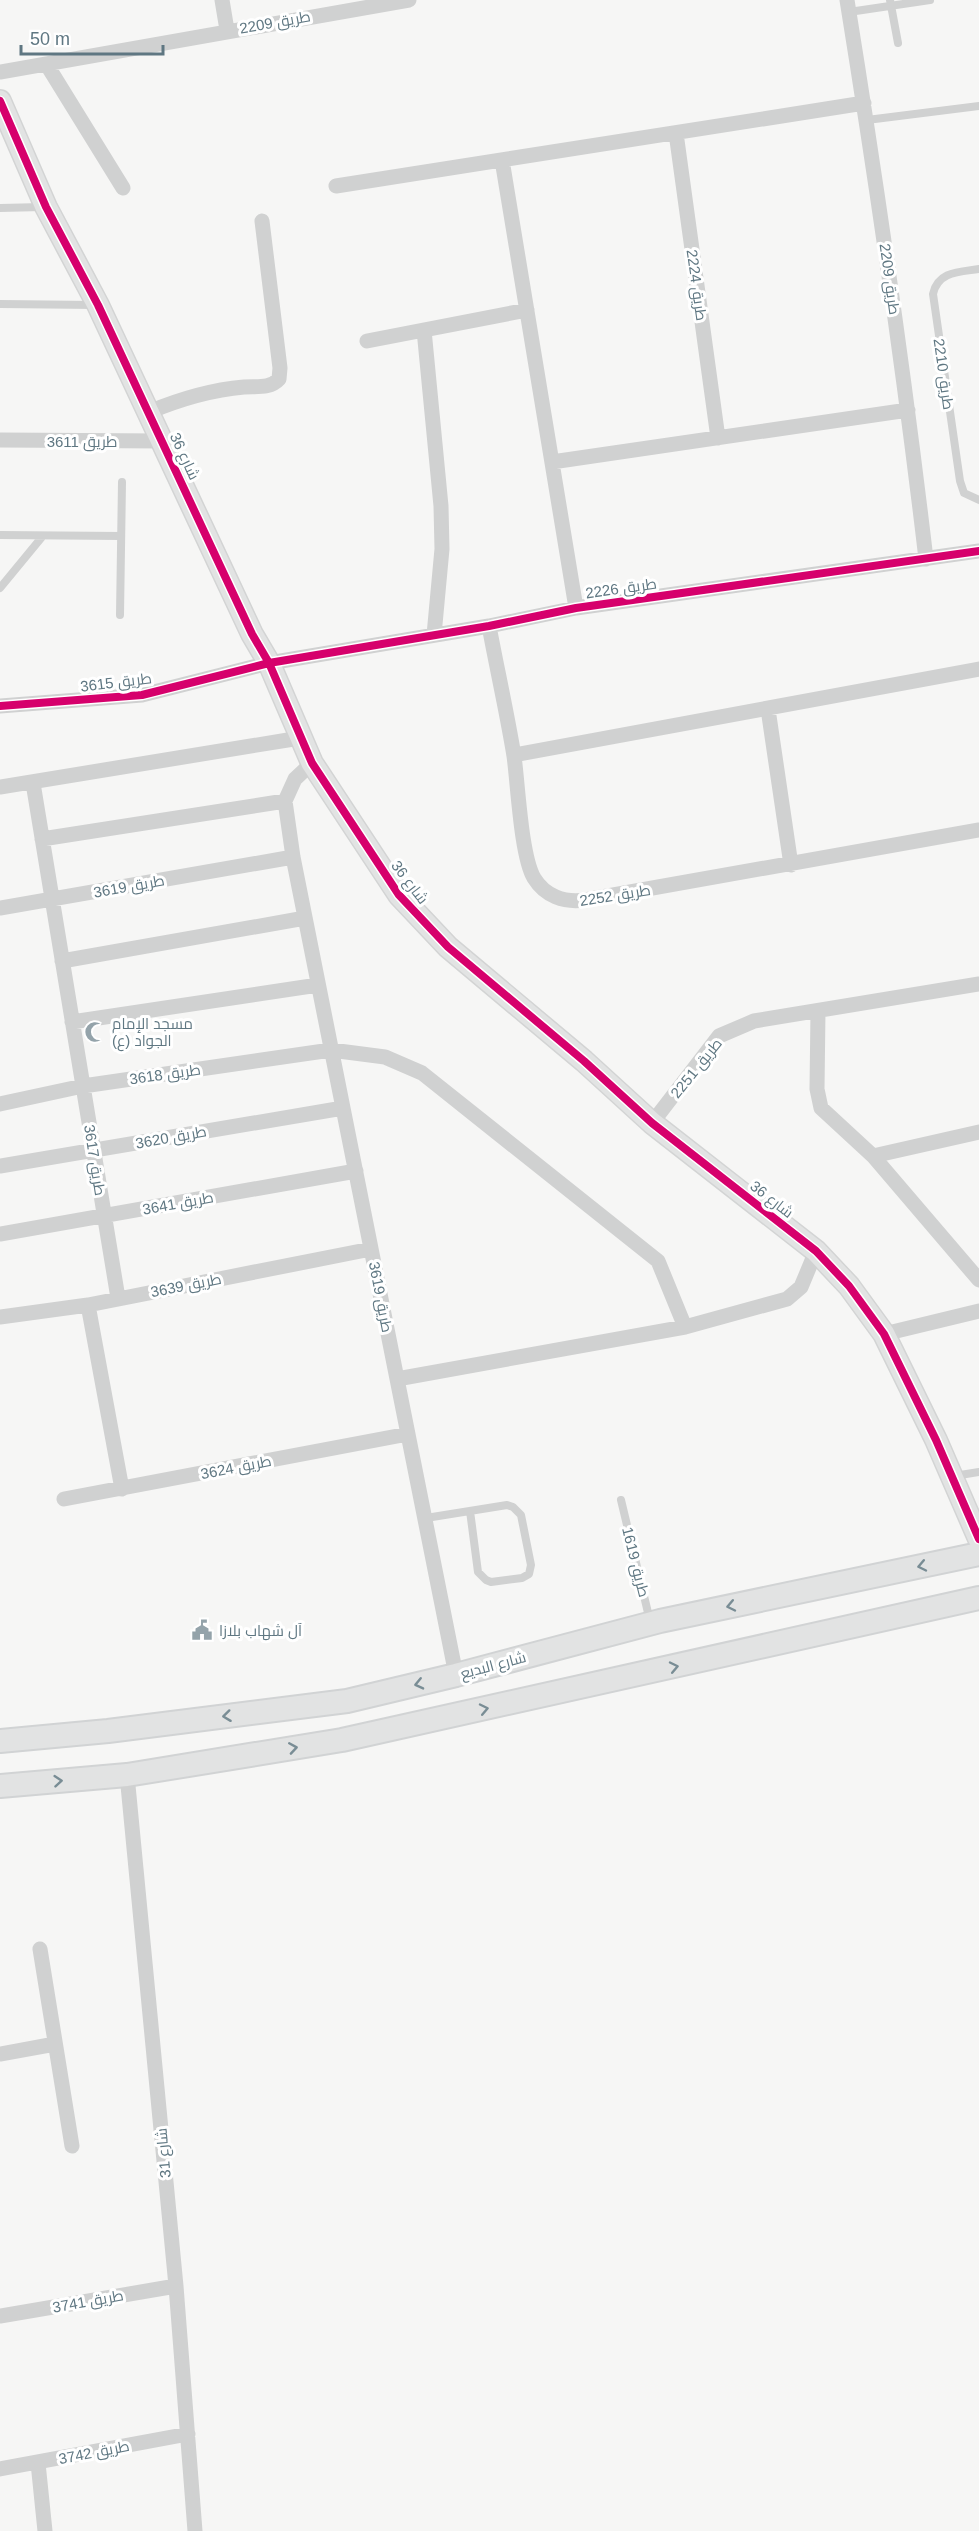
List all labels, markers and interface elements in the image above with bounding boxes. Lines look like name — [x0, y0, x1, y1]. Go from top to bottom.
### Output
street label: طريق 2209 — [238, 7, 312, 39]
scale bar — [21, 18, 164, 56]
text: 50 m — [30, 29, 70, 49]
street label: طريق 2209 — [875, 242, 903, 316]
street label: طريق 2224 — [682, 248, 710, 322]
street label: طريق 2210 — [929, 337, 957, 411]
street label: شارع 36 — [164, 430, 203, 483]
street label: طريق 3611 — [47, 433, 117, 452]
street label: طريق 2226 — [584, 575, 658, 603]
street label: طريق 3615 — [79, 669, 153, 697]
street label: شارع 36 — [386, 857, 432, 909]
street label: طريق 3619 — [92, 871, 166, 903]
street label: طريق 2252 — [578, 881, 652, 911]
place label: مسجد الإمام الجواد (ع) — [112, 1015, 193, 1052]
mosque icon: مسجد الإمام الجواد (ع) — [83, 1020, 107, 1044]
street label: طريق 2251 — [667, 1035, 727, 1103]
street label: طريق 3618 — [128, 1061, 202, 1089]
street label: طريق 3620 — [134, 1122, 208, 1154]
street label: طريق 3617 — [79, 1123, 109, 1197]
street label: شارع 36 — [745, 1177, 797, 1223]
street label: طريق 3641 — [141, 1188, 215, 1220]
street label: طريق 3619 — [364, 1260, 396, 1334]
street label: طريق 3639 — [149, 1270, 223, 1302]
street label: طريق 3624 — [199, 1452, 273, 1484]
street label: طريق 1619 — [617, 1525, 653, 1599]
one-way arrow — [917, 1559, 927, 1572]
one-way arrow — [726, 1599, 736, 1612]
public building icon: آل شهاب بلازا — [190, 1618, 214, 1642]
place label: آل شهاب بلازا — [219, 1622, 302, 1641]
street label: شارع البديع — [458, 1648, 528, 1685]
one-way arrow — [669, 1661, 679, 1674]
one-way arrow — [415, 1676, 425, 1689]
one-way arrow — [479, 1703, 489, 1716]
one-way arrow — [223, 1709, 232, 1722]
one-way arrow — [288, 1743, 298, 1755]
one-way arrow — [54, 1775, 63, 1788]
street label: شارع 31 — [152, 2127, 177, 2179]
street label: طريق 3741 — [51, 2286, 125, 2318]
street label: طريق 3742 — [57, 2437, 131, 2469]

